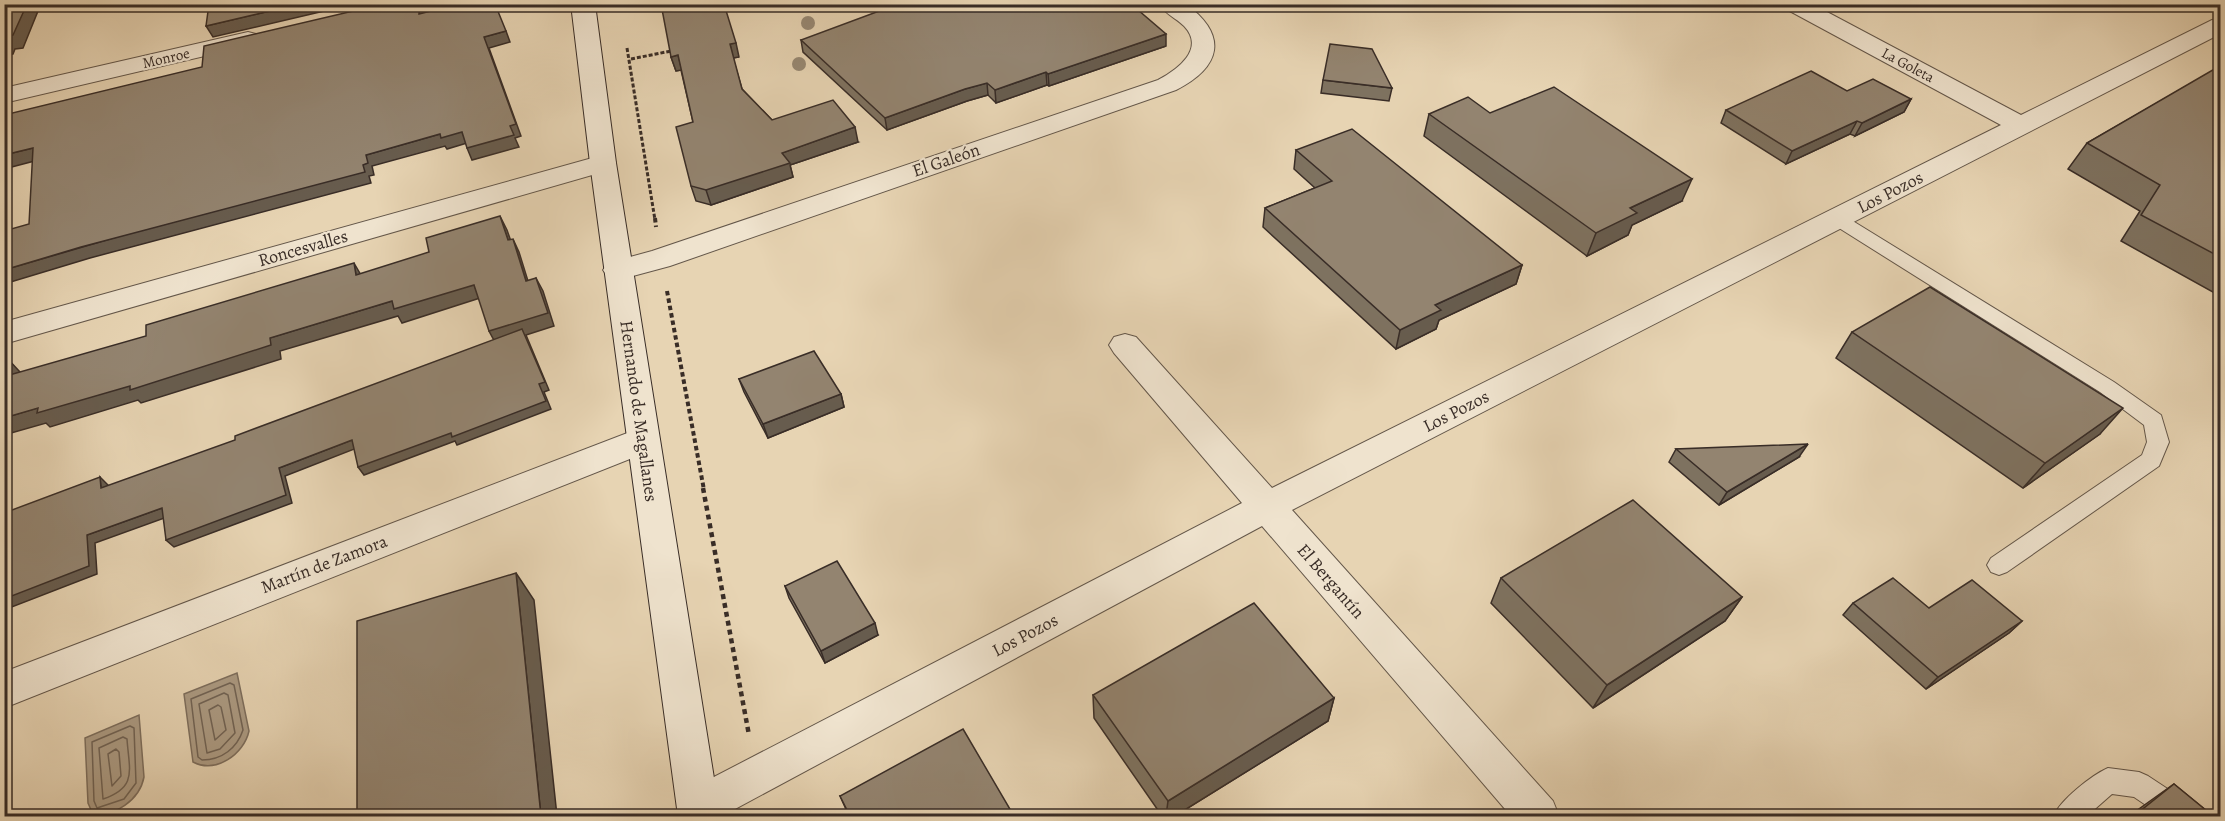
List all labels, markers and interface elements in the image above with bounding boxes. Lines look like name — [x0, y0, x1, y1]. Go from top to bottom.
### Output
street label: Monroe — [140, 43, 192, 73]
street label: La Goleta — [1878, 43, 1938, 87]
street label: El Galeón — [909, 137, 983, 183]
street label: Los Pozos — [1853, 165, 1927, 219]
street label: Roncesvalles — [255, 224, 351, 272]
street label: Hernando de Magallanes — [614, 319, 664, 503]
street label: Los Pozos — [1419, 384, 1493, 438]
street label: Martín de Zamora — [257, 529, 391, 599]
street label: El Bergantín — [1292, 538, 1370, 624]
street label: Los Pozos — [988, 608, 1062, 662]

